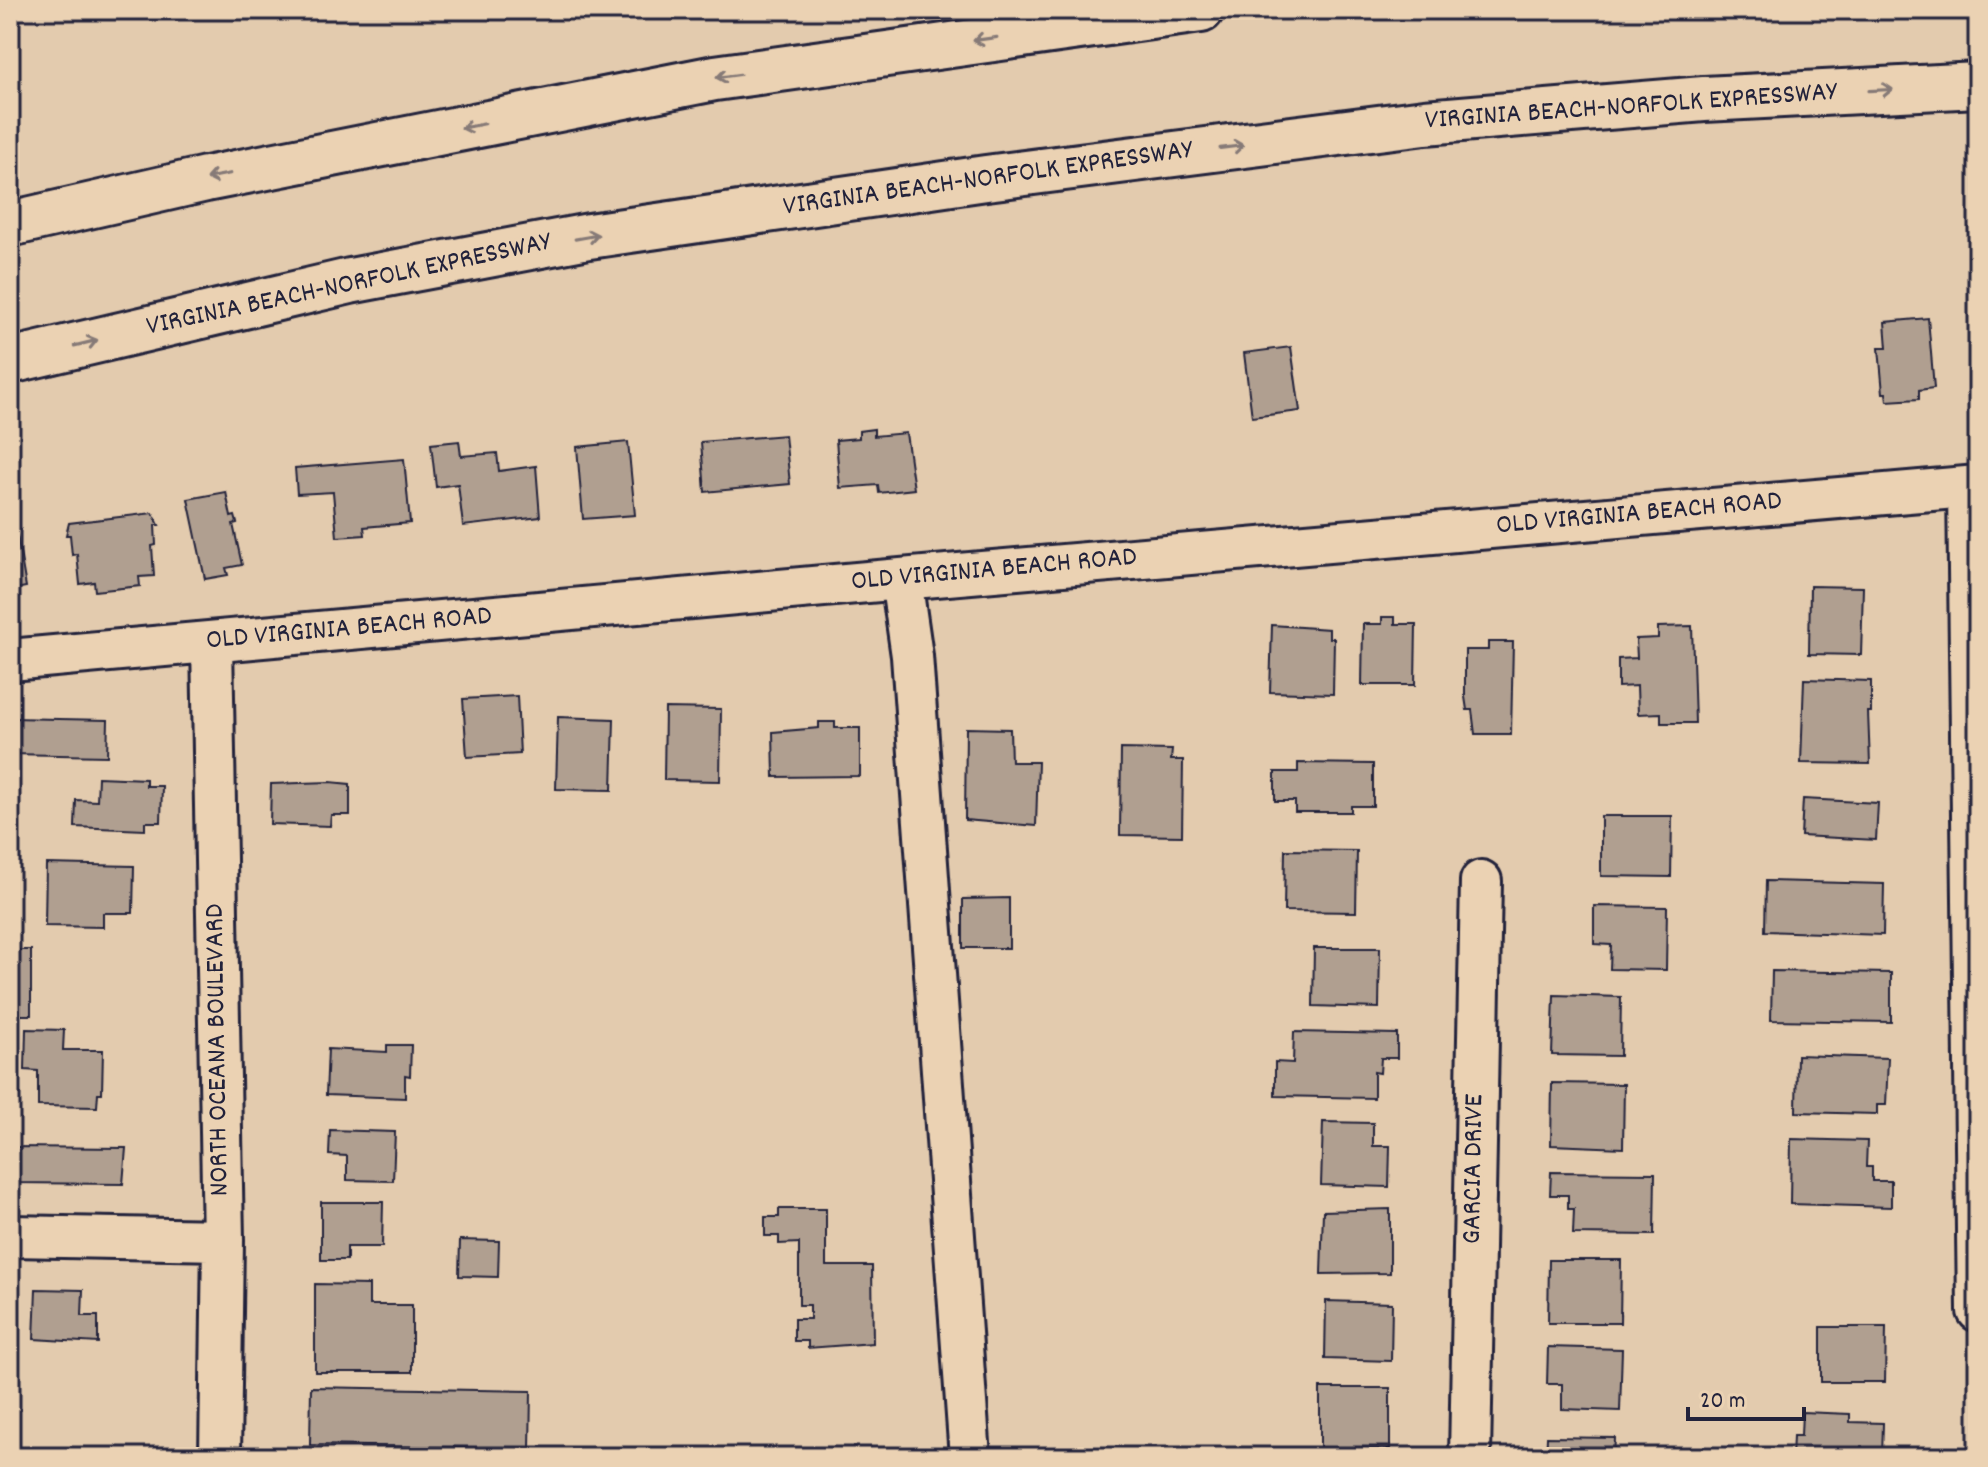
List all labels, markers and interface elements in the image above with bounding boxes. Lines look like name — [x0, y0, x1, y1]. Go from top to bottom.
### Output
one-way arrow — [973, 32, 998, 47]
one-way arrow — [716, 69, 741, 84]
street label: VIRGINIA BEACH-NORFOLK EXPRESSWAY — [1424, 74, 1839, 142]
one-way arrow — [1867, 82, 1894, 97]
one-way arrow — [460, 119, 486, 134]
street label: VIRGINIA BEACH-NORFOLK EXPRESSWAY — [781, 131, 1196, 229]
one-way arrow — [1218, 139, 1245, 154]
one-way arrow — [205, 169, 231, 184]
street label: VIRGINIA BEACH-NORFOLK EXPRESSWAY — [143, 223, 556, 348]
one-way arrow — [573, 229, 599, 244]
one-way arrow — [72, 335, 98, 350]
street label: OLD VIRGINIA BEACH ROAD — [1495, 483, 1783, 547]
street label: OLD VIRGINIA BEACH ROAD — [850, 539, 1138, 603]
street label: OLD VIRGINIA BEACH ROAD — [205, 598, 493, 662]
street label: NORTH OCEANA BOULEVARD — [196, 903, 242, 1197]
street label: GARCIA DRIVE — [1454, 1093, 1496, 1244]
scale bar — [1688, 1371, 1804, 1421]
text: 20 m — [1700, 1385, 1746, 1419]

